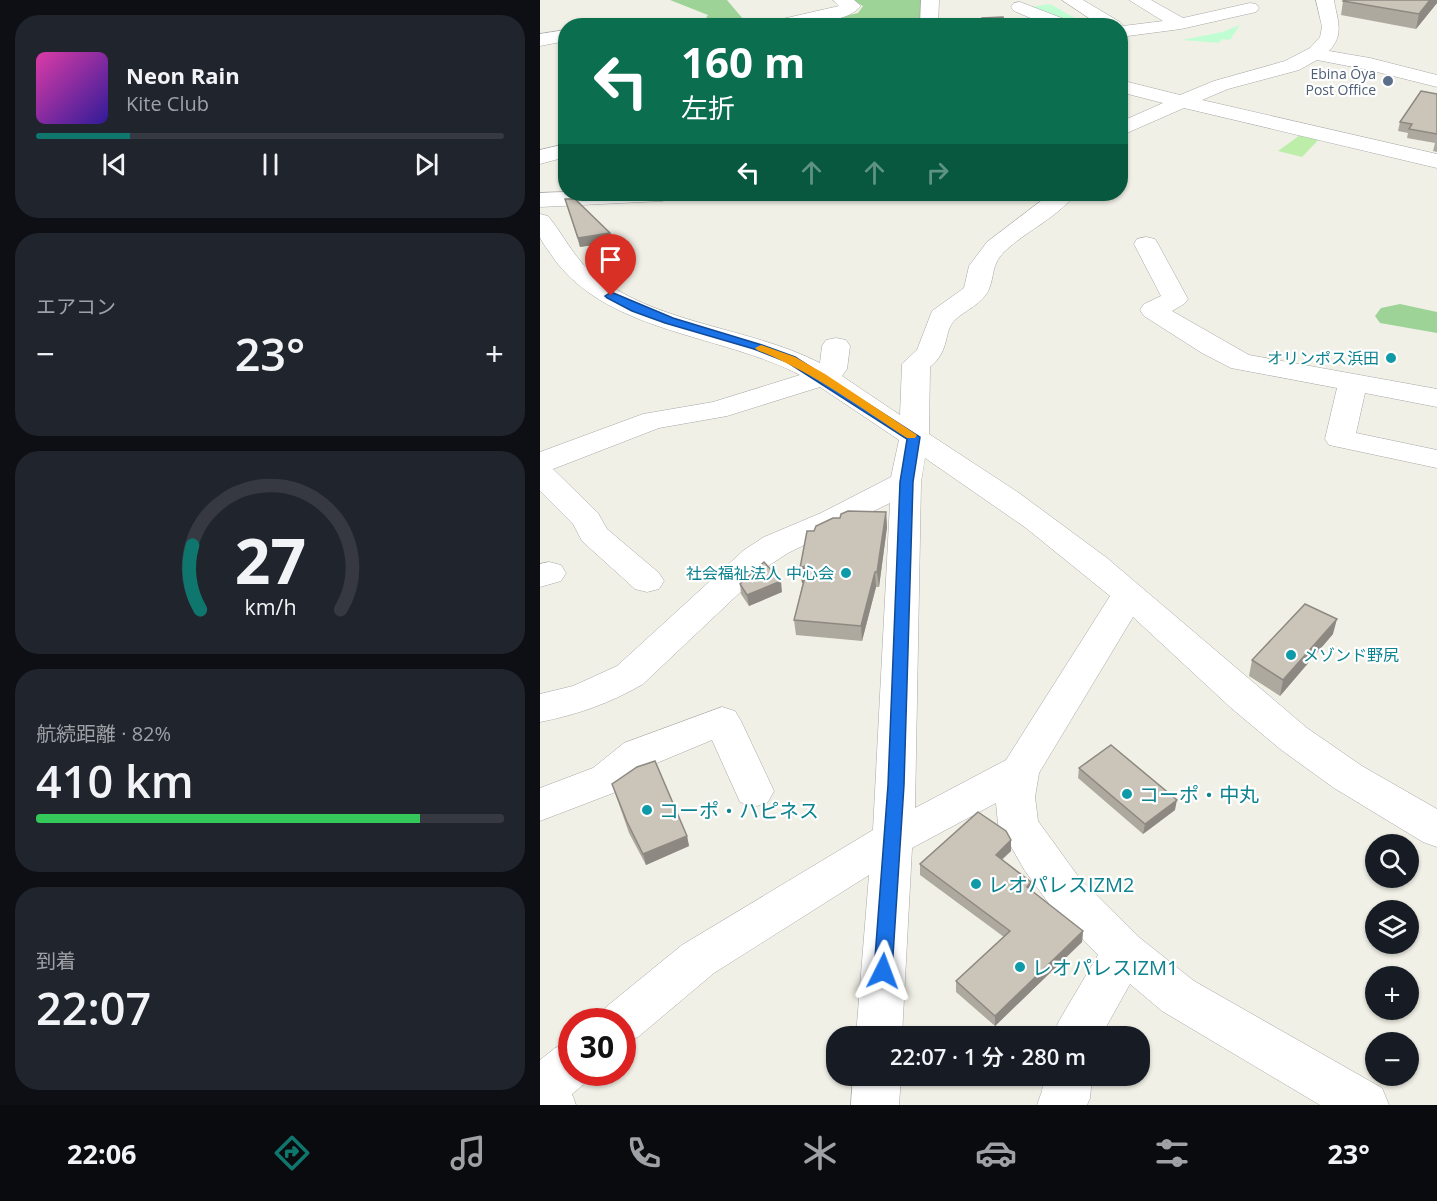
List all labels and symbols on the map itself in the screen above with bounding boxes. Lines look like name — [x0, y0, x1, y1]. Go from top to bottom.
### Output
place label: Ebina Ōya Post Office — [1305, 64, 1376, 99]
marker: Ebina Ōya Post Office — [1381, 74, 1395, 88]
pin — [585, 234, 636, 296]
place label: オリンポス浜田 — [1267, 347, 1379, 369]
marker: オリンポス浜田 — [1384, 351, 1398, 365]
place label: 社会福祉法人 中心会 — [686, 562, 834, 584]
marker: 社会福祉法人 中心会 — [839, 566, 853, 580]
place label: メゾンド野尻 — [1303, 644, 1399, 666]
marker: メゾンド野尻 — [1284, 648, 1298, 662]
place label: コーポ・中丸 — [1139, 781, 1259, 808]
marker: コーポ・中丸 — [1120, 787, 1134, 801]
place label: コーポ・ハピネス — [659, 797, 819, 824]
marker: コーポ・ハピネス — [640, 803, 654, 817]
place label: レオパレスIZM2 — [988, 871, 1134, 898]
marker: レオパレスIZM2 — [969, 877, 983, 891]
position arrow — [851, 939, 915, 1003]
place label: レオパレスIZM1 — [1032, 954, 1178, 981]
marker: レオパレスIZM1 — [1013, 960, 1027, 974]
speed limit sign: 30 — [558, 1008, 636, 1086]

